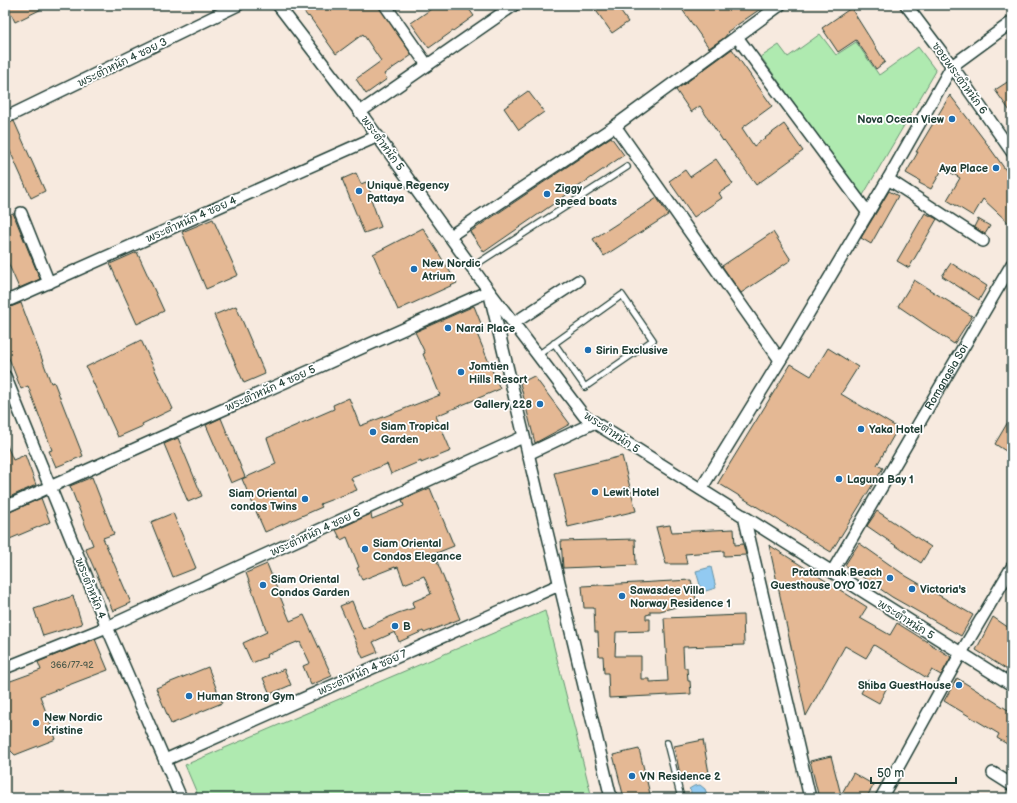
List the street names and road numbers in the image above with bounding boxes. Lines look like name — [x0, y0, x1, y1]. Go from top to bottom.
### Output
street label: พระตำหนัก 4 ซอย 3 — [75, 34, 169, 90]
street label: ซอยพระตำหนัก 6 — [929, 39, 991, 117]
street label: พระตำหนัก 5 — [358, 113, 408, 173]
street label: พระตำหนัก 4 ซอย 4 — [143, 193, 239, 245]
street label: Romanasia Soi — [922, 342, 971, 413]
street label: พระตำหนัก 4 ซอย 5 — [223, 362, 317, 414]
street label: พระตำหนัก 5 — [581, 408, 643, 456]
street label: พระตำหนัก 4 ซอย 6 — [268, 505, 363, 559]
street label: พระตำหนัก 4 — [72, 555, 110, 621]
street label: พระตำหนัก 5 — [875, 596, 937, 642]
street label: พระตำหนัก 4 ซอย 7 — [315, 646, 409, 698]

